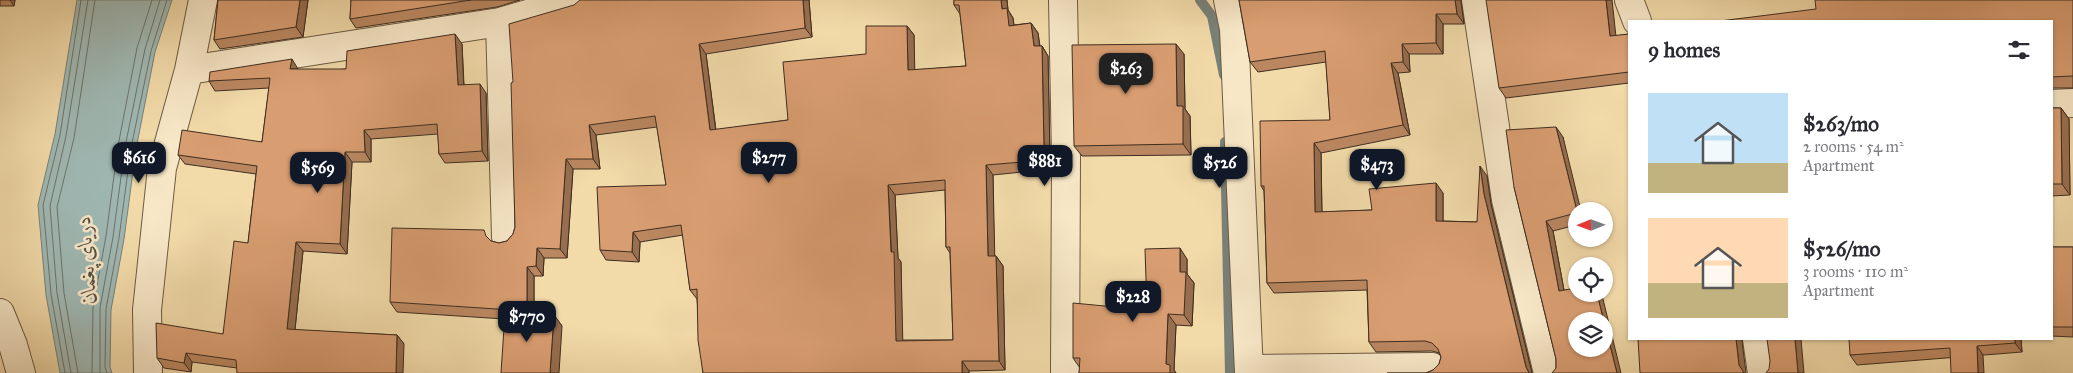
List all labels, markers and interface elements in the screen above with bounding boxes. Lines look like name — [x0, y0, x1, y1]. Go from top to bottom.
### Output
icon: filters — [2005, 36, 2033, 64]
text: 9 homes — [1648, 37, 1720, 63]
pin: $263 — [1096, 52, 1156, 95]
text: $263 — [1110, 59, 1142, 78]
text: $263/mo — [1803, 111, 1879, 137]
icon: home — [1688, 113, 1748, 173]
text: 2 rooms · 54 m² — [1803, 137, 1904, 156]
pin: $616 — [109, 142, 169, 184]
pin: $277 — [739, 142, 799, 184]
pin: $881 — [1015, 144, 1075, 187]
pin: $526 — [1190, 146, 1250, 189]
text: $616 — [123, 148, 155, 167]
text: $277 — [752, 148, 786, 167]
pin: $473 — [1347, 148, 1407, 191]
text: $881 — [1029, 151, 1061, 170]
pin: $569 — [288, 152, 348, 194]
text: $526 — [1203, 153, 1237, 172]
text: $473 — [1361, 155, 1393, 174]
text: Apartment — [1803, 156, 1875, 175]
text: $569 — [301, 158, 335, 177]
north arrow — [1568, 202, 1612, 248]
map controls — [1568, 202, 1613, 357]
water label: دریای پغمان — [70, 215, 104, 305]
text: $526/mo — [1803, 236, 1880, 262]
icon: home — [1688, 238, 1748, 298]
button: locate — [1568, 257, 1613, 302]
text: 3 rooms · 110 m² — [1803, 262, 1908, 281]
pin: $228 — [1103, 280, 1163, 323]
text: Apartment — [1803, 281, 1875, 300]
text: $228 — [1116, 287, 1150, 306]
pin: $770 — [497, 300, 557, 343]
text: $770 — [509, 307, 545, 326]
button: layers — [1568, 312, 1613, 357]

